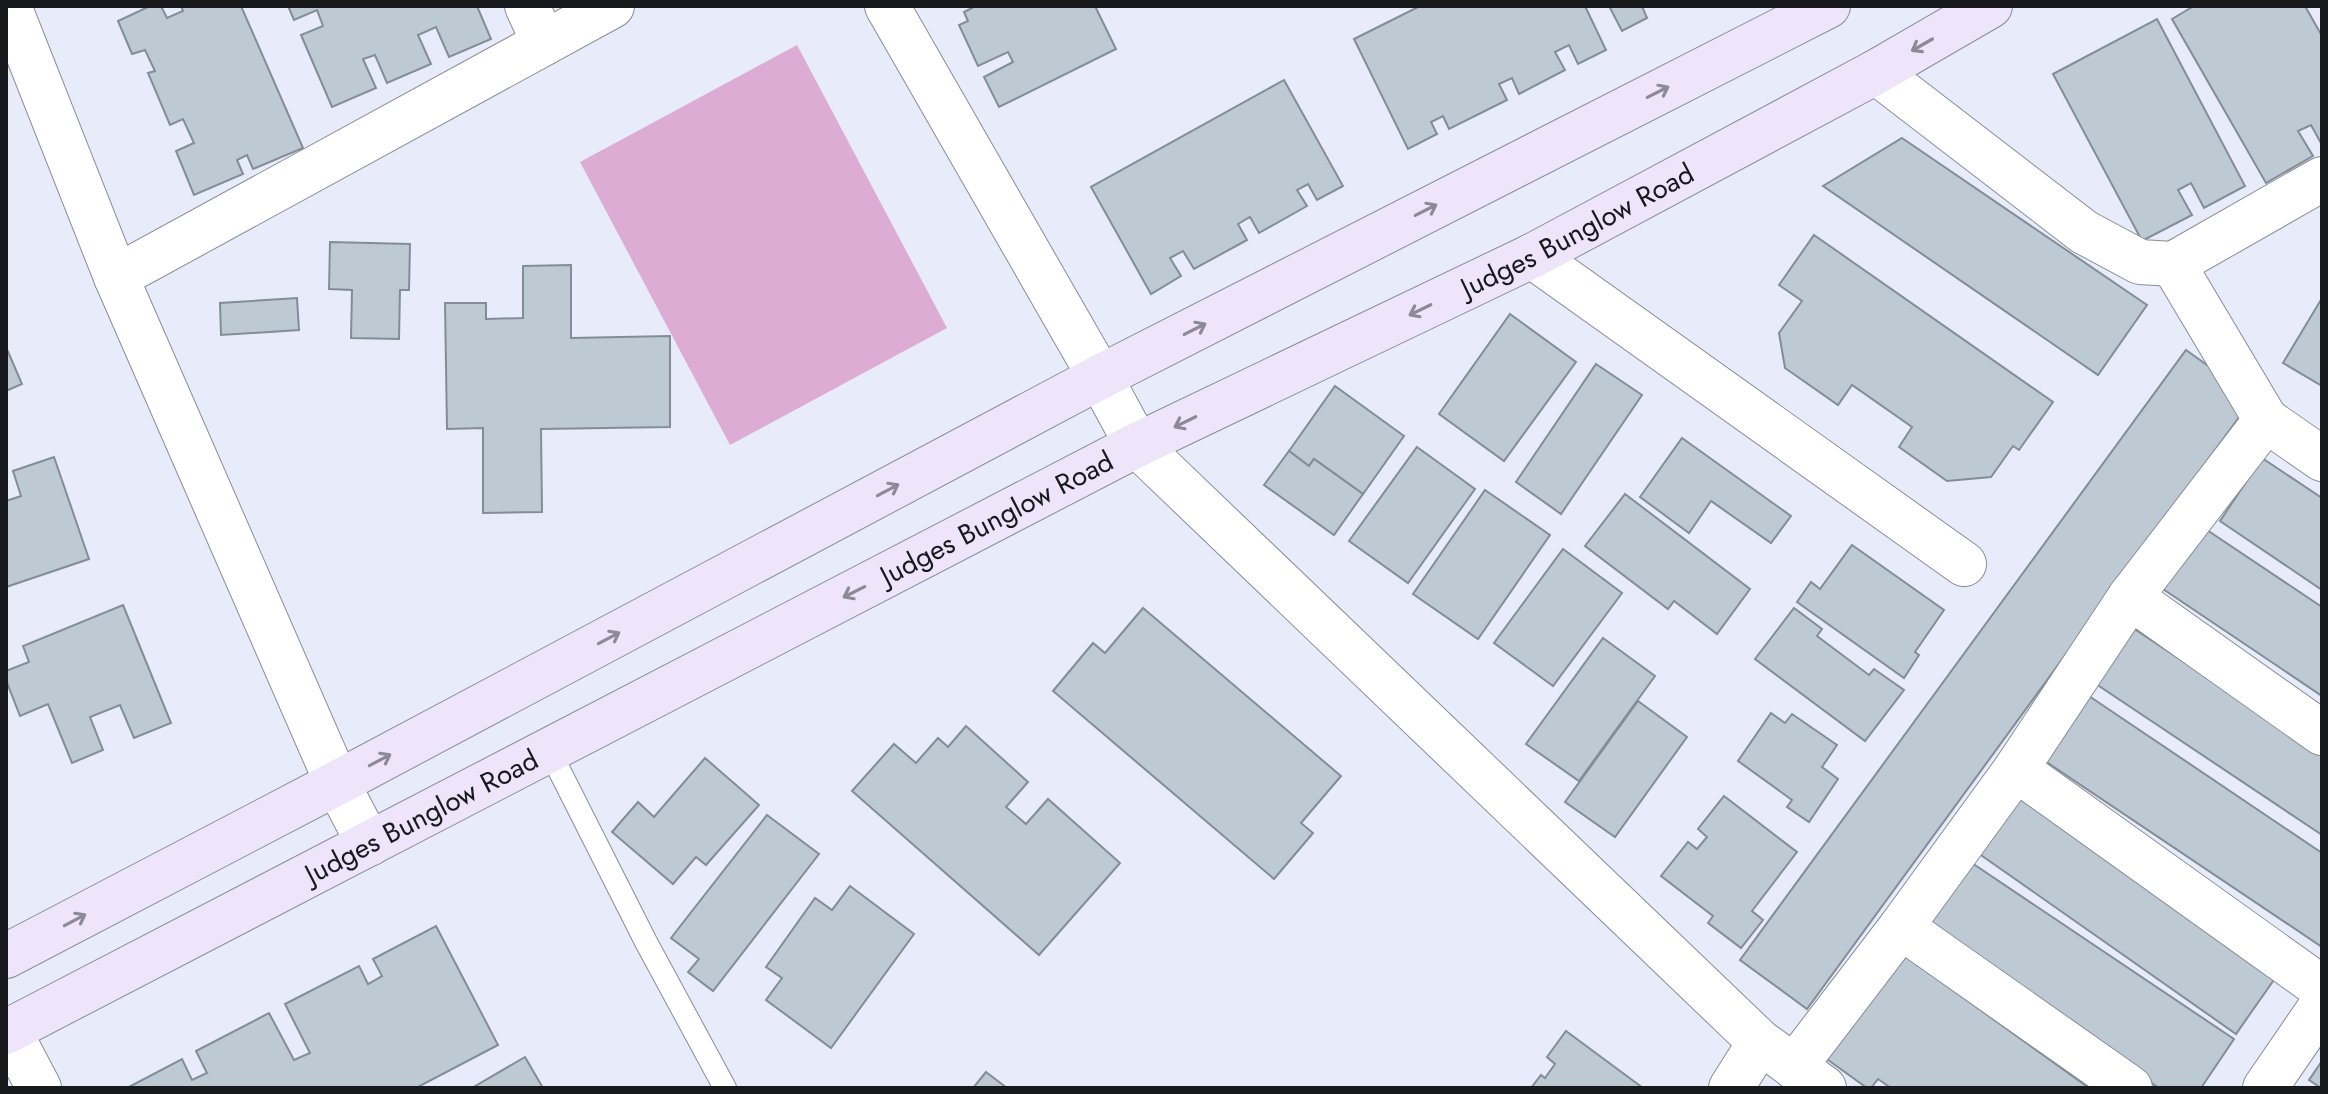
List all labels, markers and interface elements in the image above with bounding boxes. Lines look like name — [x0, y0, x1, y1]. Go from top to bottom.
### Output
one-way arrow — [1911, 37, 1934, 53]
one-way arrow — [1645, 84, 1669, 100]
street label: Judges Bunglow Road — [1450, 153, 1701, 310]
one-way arrow — [1414, 202, 1438, 218]
one-way arrow — [1408, 303, 1432, 318]
one-way arrow — [1182, 320, 1206, 336]
one-way arrow — [1174, 415, 1198, 430]
street label: Judges Bunglow Road — [869, 441, 1121, 598]
one-way arrow — [876, 481, 900, 497]
one-way arrow — [843, 585, 867, 600]
one-way arrow — [597, 630, 621, 645]
street label: Judges Bunglow Road — [294, 739, 545, 896]
one-way arrow — [368, 752, 391, 768]
one-way arrow — [63, 911, 87, 927]

